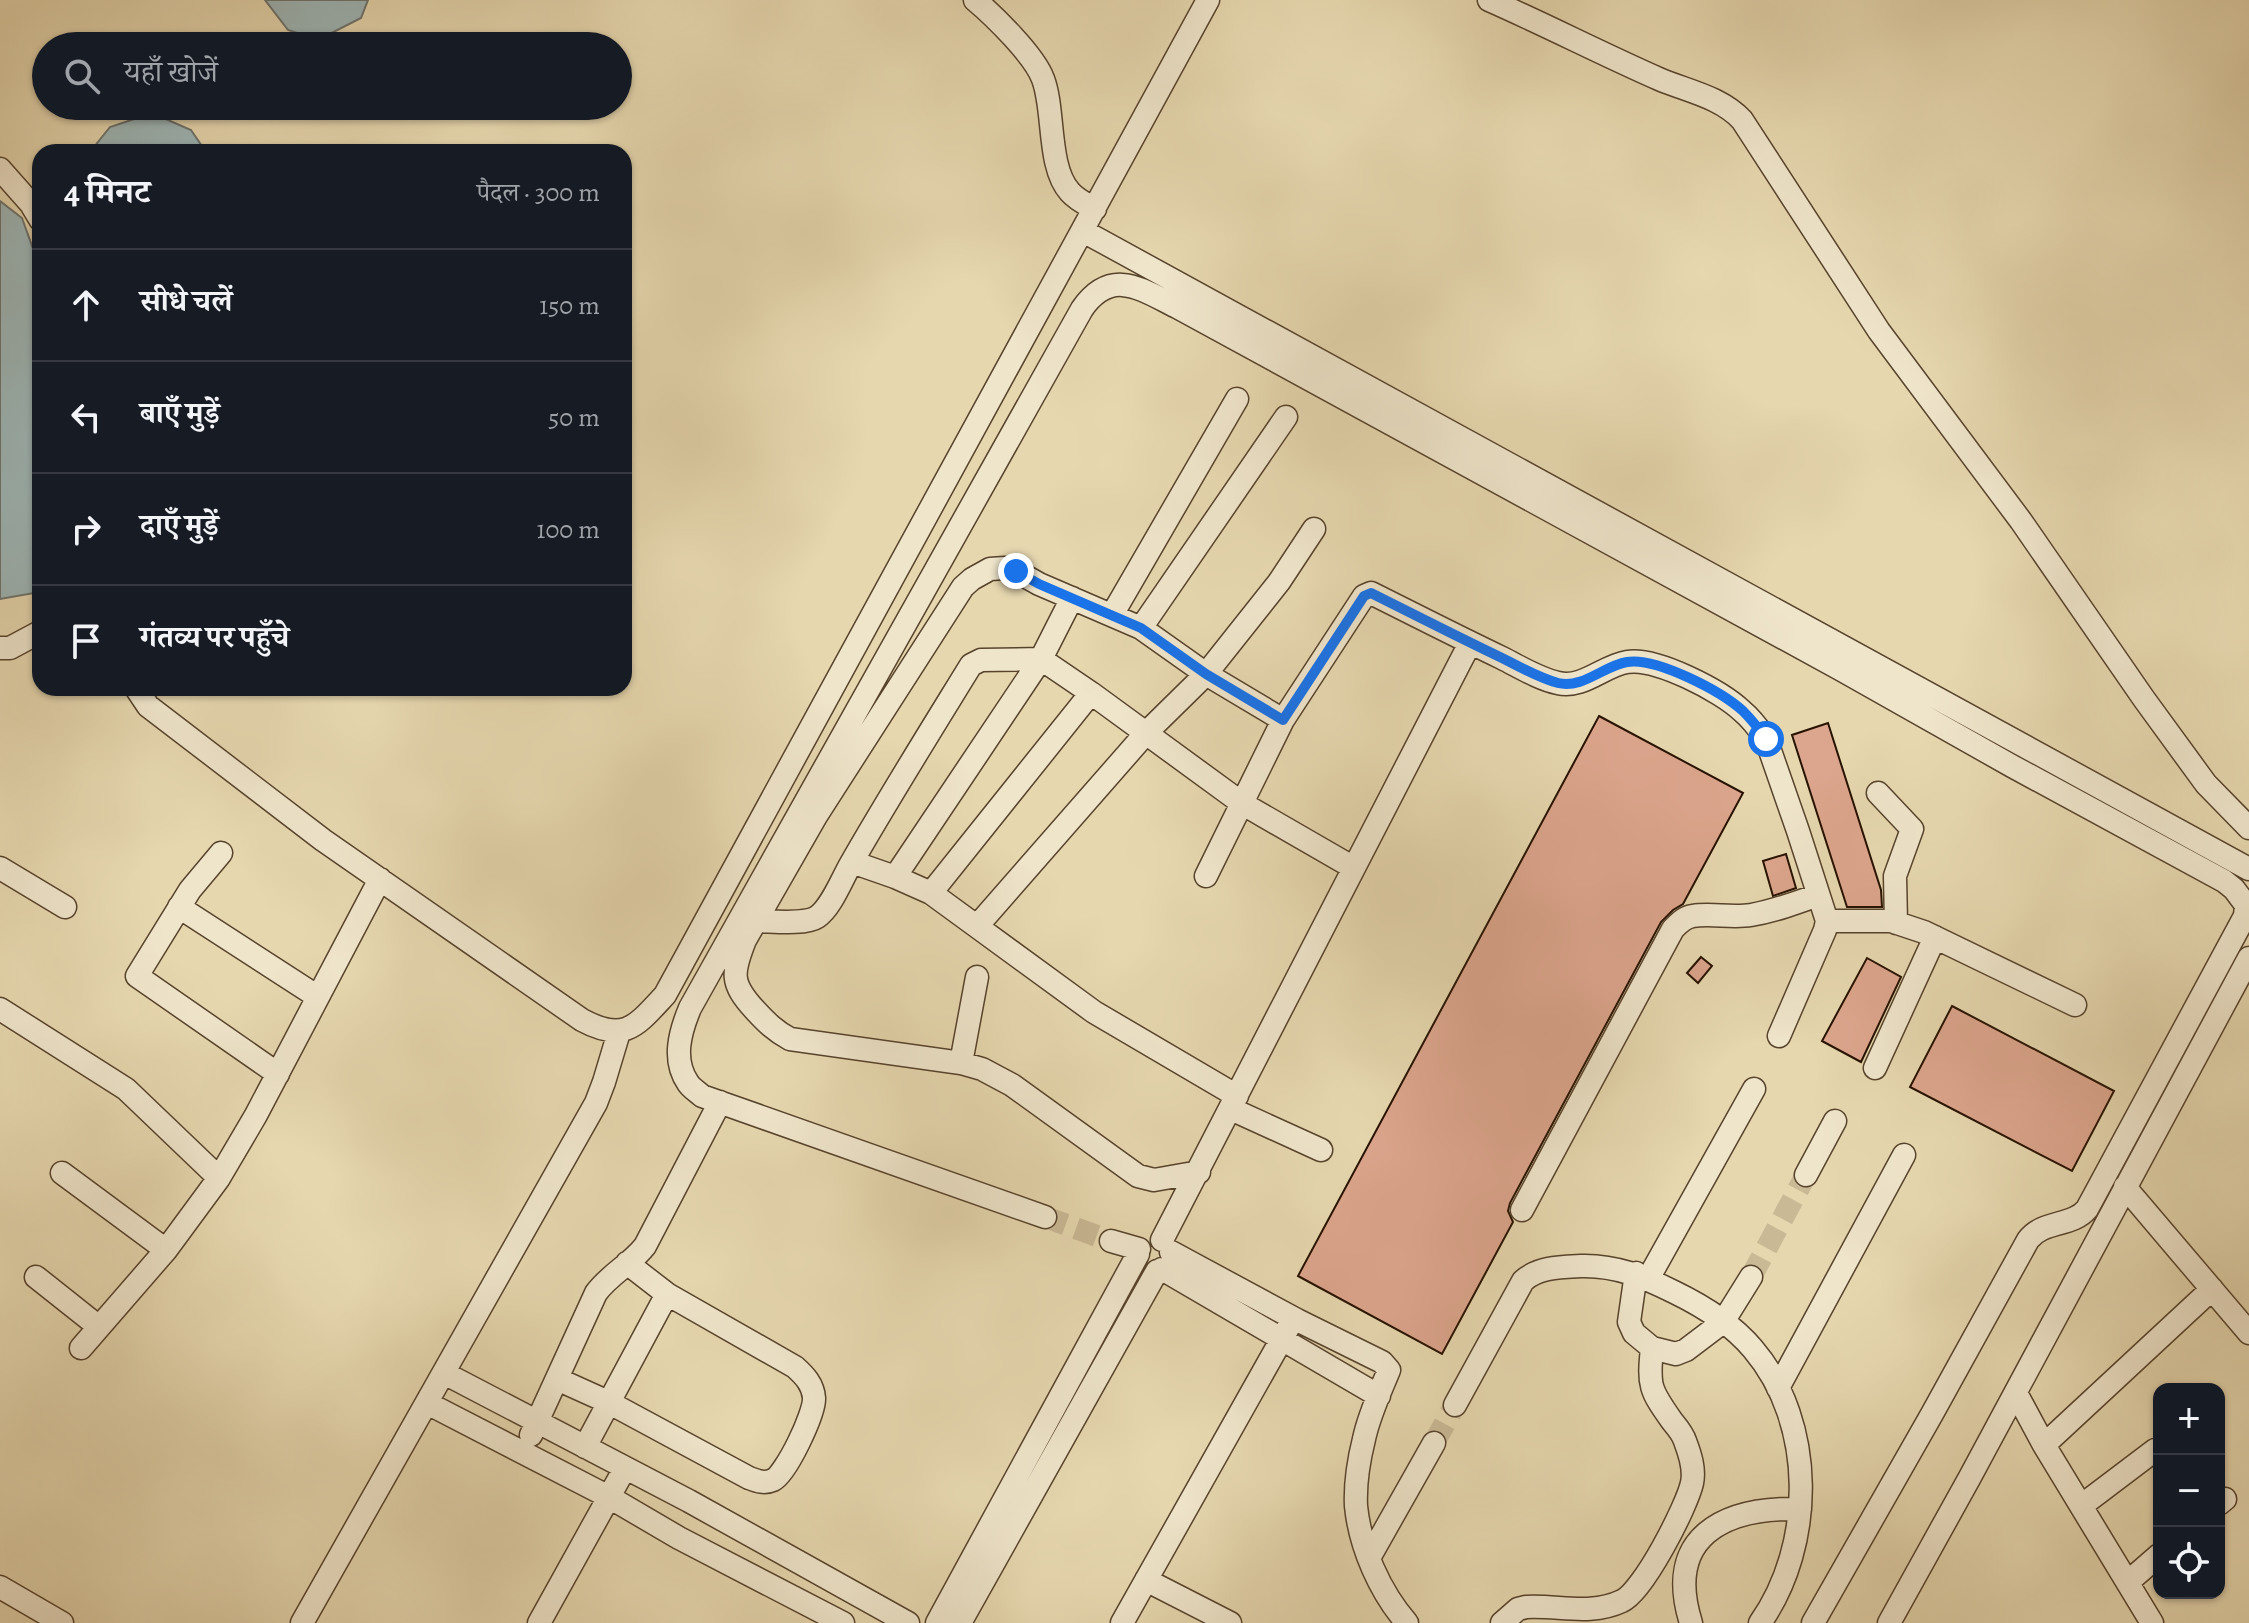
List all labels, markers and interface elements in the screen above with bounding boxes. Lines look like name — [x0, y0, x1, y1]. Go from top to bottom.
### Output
search box — [32, 32, 632, 120]
text: यहाँ खोजें — [124, 52, 218, 92]
icon: search — [60, 54, 104, 98]
text: 4 मिनट — [64, 168, 150, 215]
text: पैदल · 300 m — [477, 175, 600, 210]
text: सीधे चलें — [140, 281, 232, 321]
icon: ahead — [64, 283, 108, 327]
text: 150 m — [539, 288, 600, 323]
text: बाएँ मुड़ें — [140, 393, 220, 433]
icon: left — [64, 395, 108, 439]
text: 50 m — [548, 400, 600, 435]
text: दाएँ मुड़ें — [140, 505, 219, 545]
icon: right — [64, 507, 108, 551]
text: 100 m — [537, 512, 600, 547]
route end — [998, 553, 1034, 589]
text: गंतव्य पर पहुँचे — [140, 617, 289, 657]
icon: arrive — [64, 619, 108, 663]
route start — [1748, 721, 1784, 757]
map controls — [2153, 1383, 2225, 1599]
button: + — [2153, 1383, 2225, 1455]
button: − — [2153, 1455, 2225, 1527]
button: locate — [2153, 1527, 2225, 1599]

